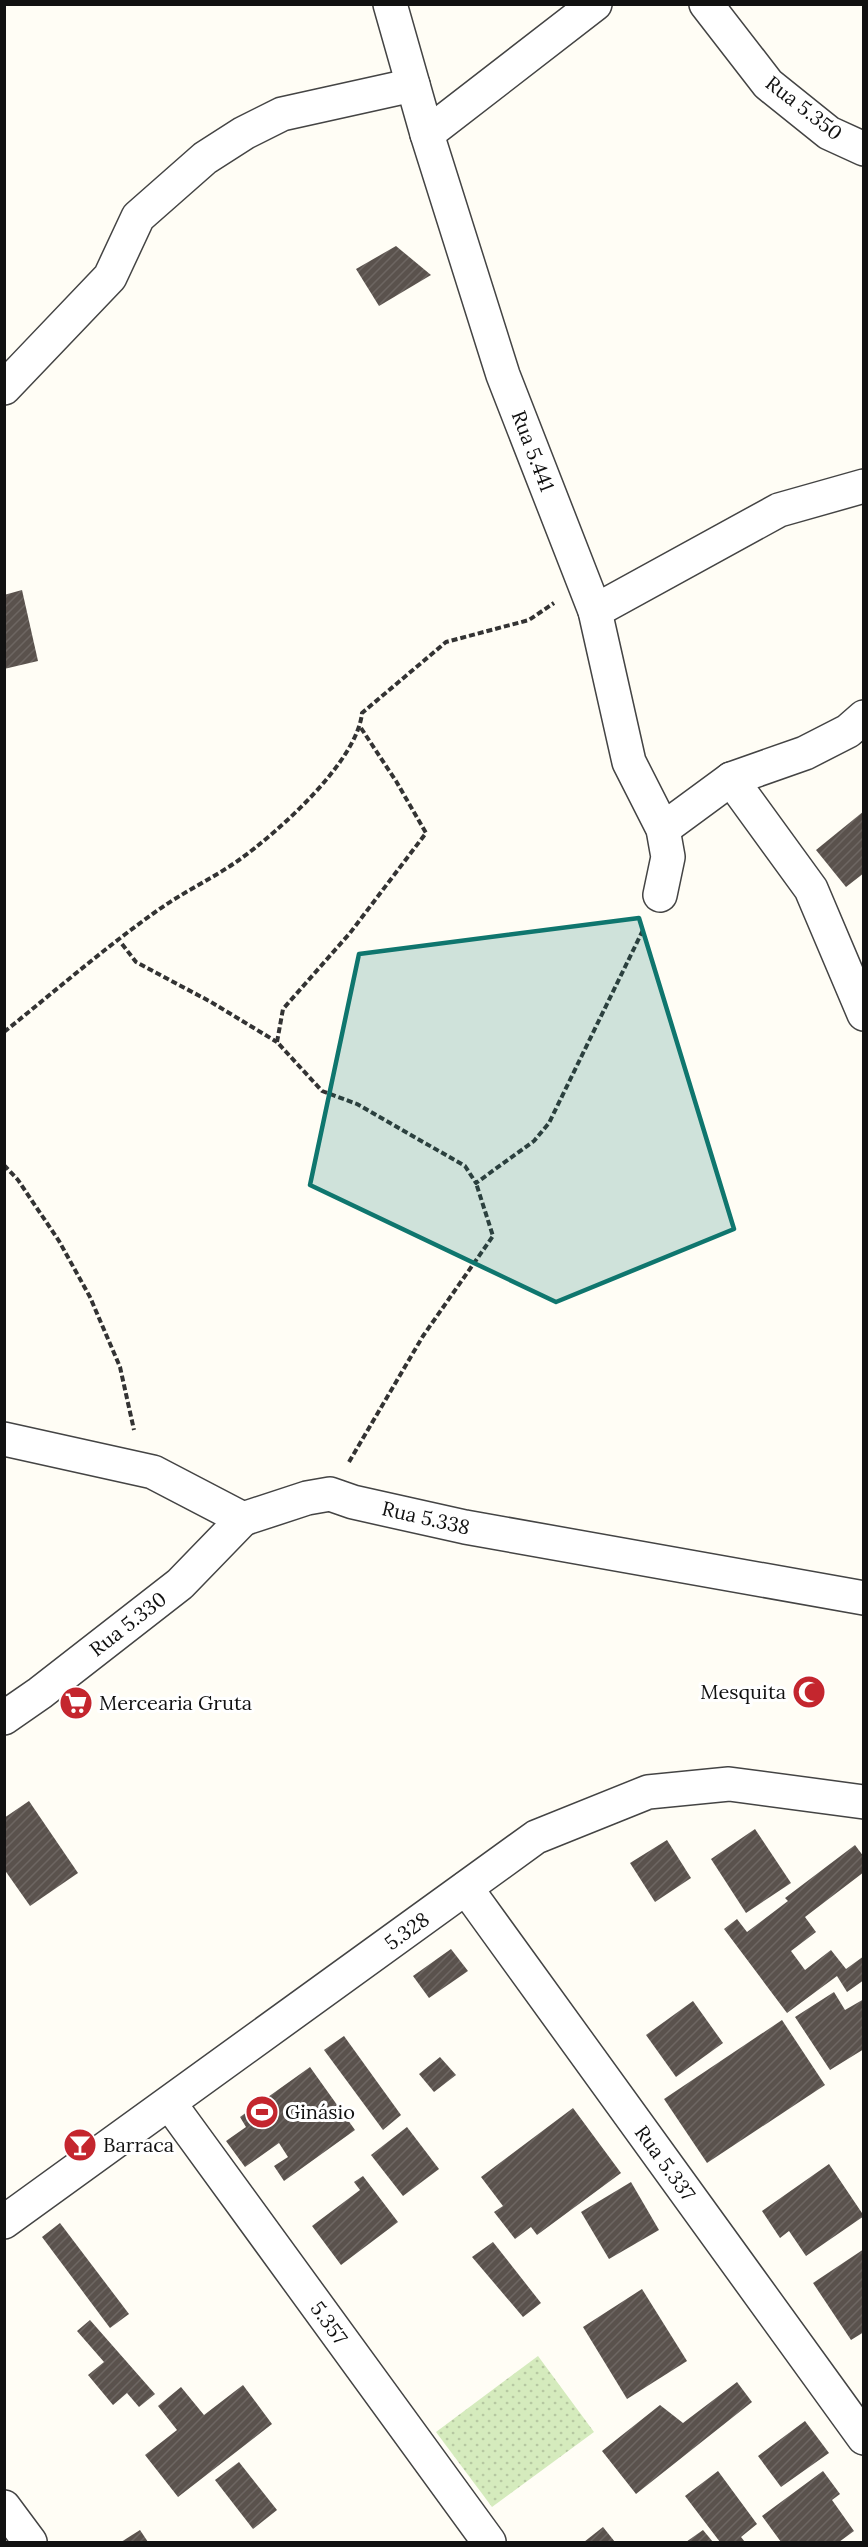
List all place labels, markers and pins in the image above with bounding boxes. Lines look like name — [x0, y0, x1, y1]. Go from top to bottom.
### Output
mosque icon: Mesquita — [791, 1674, 827, 1710]
place label: Mesquita — [700, 1679, 786, 1704]
supermarket icon: Mercearia Gruta — [58, 1685, 94, 1721]
place label: Mercearia Gruta — [99, 1690, 252, 1715]
sports icon: Ginásio — [244, 2094, 280, 2130]
place label: Ginásio — [285, 2099, 355, 2124]
bar icon: Barraca — [62, 2127, 98, 2163]
place label: Barraca — [103, 2132, 174, 2157]

